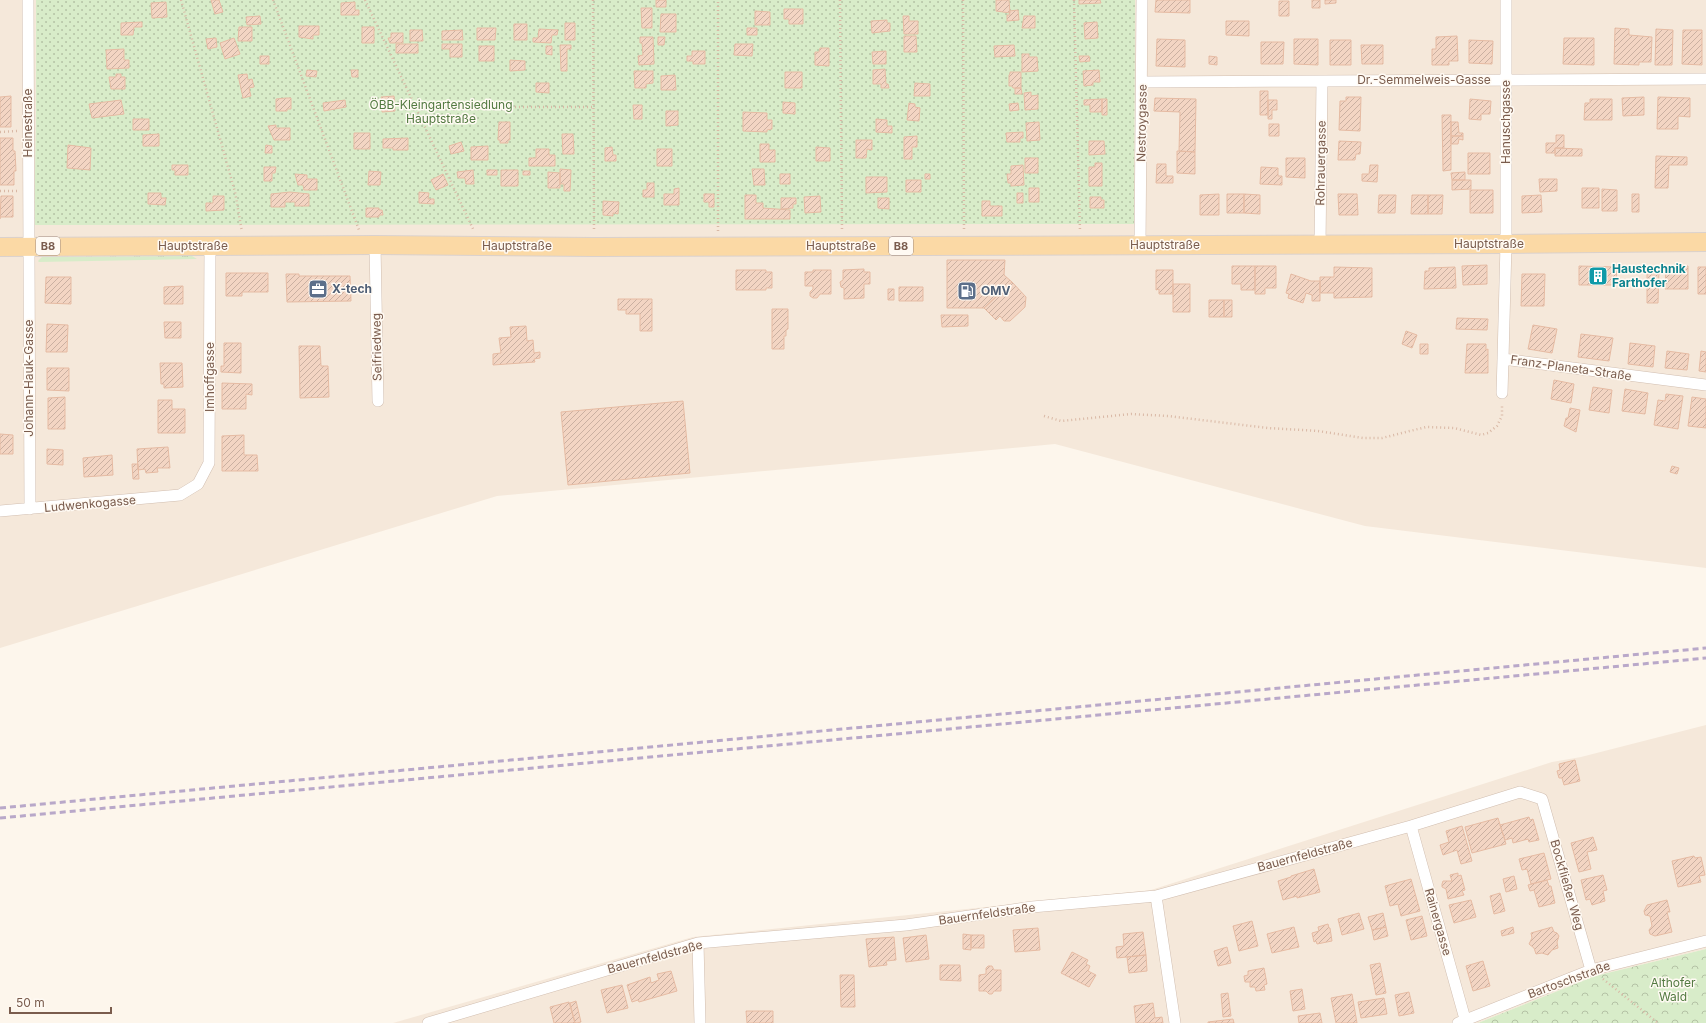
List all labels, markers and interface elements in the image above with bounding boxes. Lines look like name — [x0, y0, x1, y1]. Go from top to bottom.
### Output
street label: Dr.-Semmelweis-Gasse — [1357, 72, 1491, 87]
street label: Hanuschgasse — [1498, 80, 1513, 164]
street label: Nestroygasse — [1133, 84, 1150, 162]
street label: Heinestraße — [20, 89, 35, 157]
park label: ÖBB-Kleingartensiedlung Hauptstraße — [369, 97, 513, 126]
street label: Rohrauergasse — [1312, 120, 1329, 206]
street label: Hauptstraße — [1454, 236, 1524, 251]
road number: B8 — [36, 237, 60, 255]
road number: B8 — [889, 237, 913, 255]
street label: Hauptstraße — [1130, 237, 1200, 252]
street label: Hauptstraße — [158, 238, 228, 253]
street label: Hauptstraße — [482, 238, 552, 253]
street label: Hauptstraße — [806, 238, 876, 253]
place label: Haustechnik Farthofer — [1612, 261, 1686, 290]
building icon: Haustechnik Farthofer — [1587, 265, 1609, 287]
office icon: X-tech — [307, 278, 329, 300]
fuel station icon: OMV — [956, 280, 978, 302]
place label: X-tech — [332, 281, 372, 296]
place label: OMV — [981, 283, 1010, 298]
street label: Seifriedweg — [368, 313, 385, 381]
street label: Johann-Hauk-Gasse — [21, 319, 36, 437]
street label: Imhoffgasse — [202, 342, 217, 412]
street label: Franz-Planeta-Straße — [1510, 352, 1633, 383]
street label: Ludwenkogasse — [43, 492, 137, 515]
street label: Bauernfeldstraße — [1256, 835, 1354, 874]
street label: Bockfließer Weg — [1547, 838, 1588, 932]
street label: Rainergasse — [1422, 886, 1455, 957]
street label: Bauernfeldstraße — [937, 899, 1036, 928]
street label: Bauernfeldstraße — [606, 937, 704, 976]
street label: Bartoschstraße — [1526, 958, 1612, 1001]
park label: Althofer Wald — [1650, 975, 1696, 1004]
scale bar — [10, 989, 111, 1015]
text: 50 m — [16, 995, 45, 1010]

